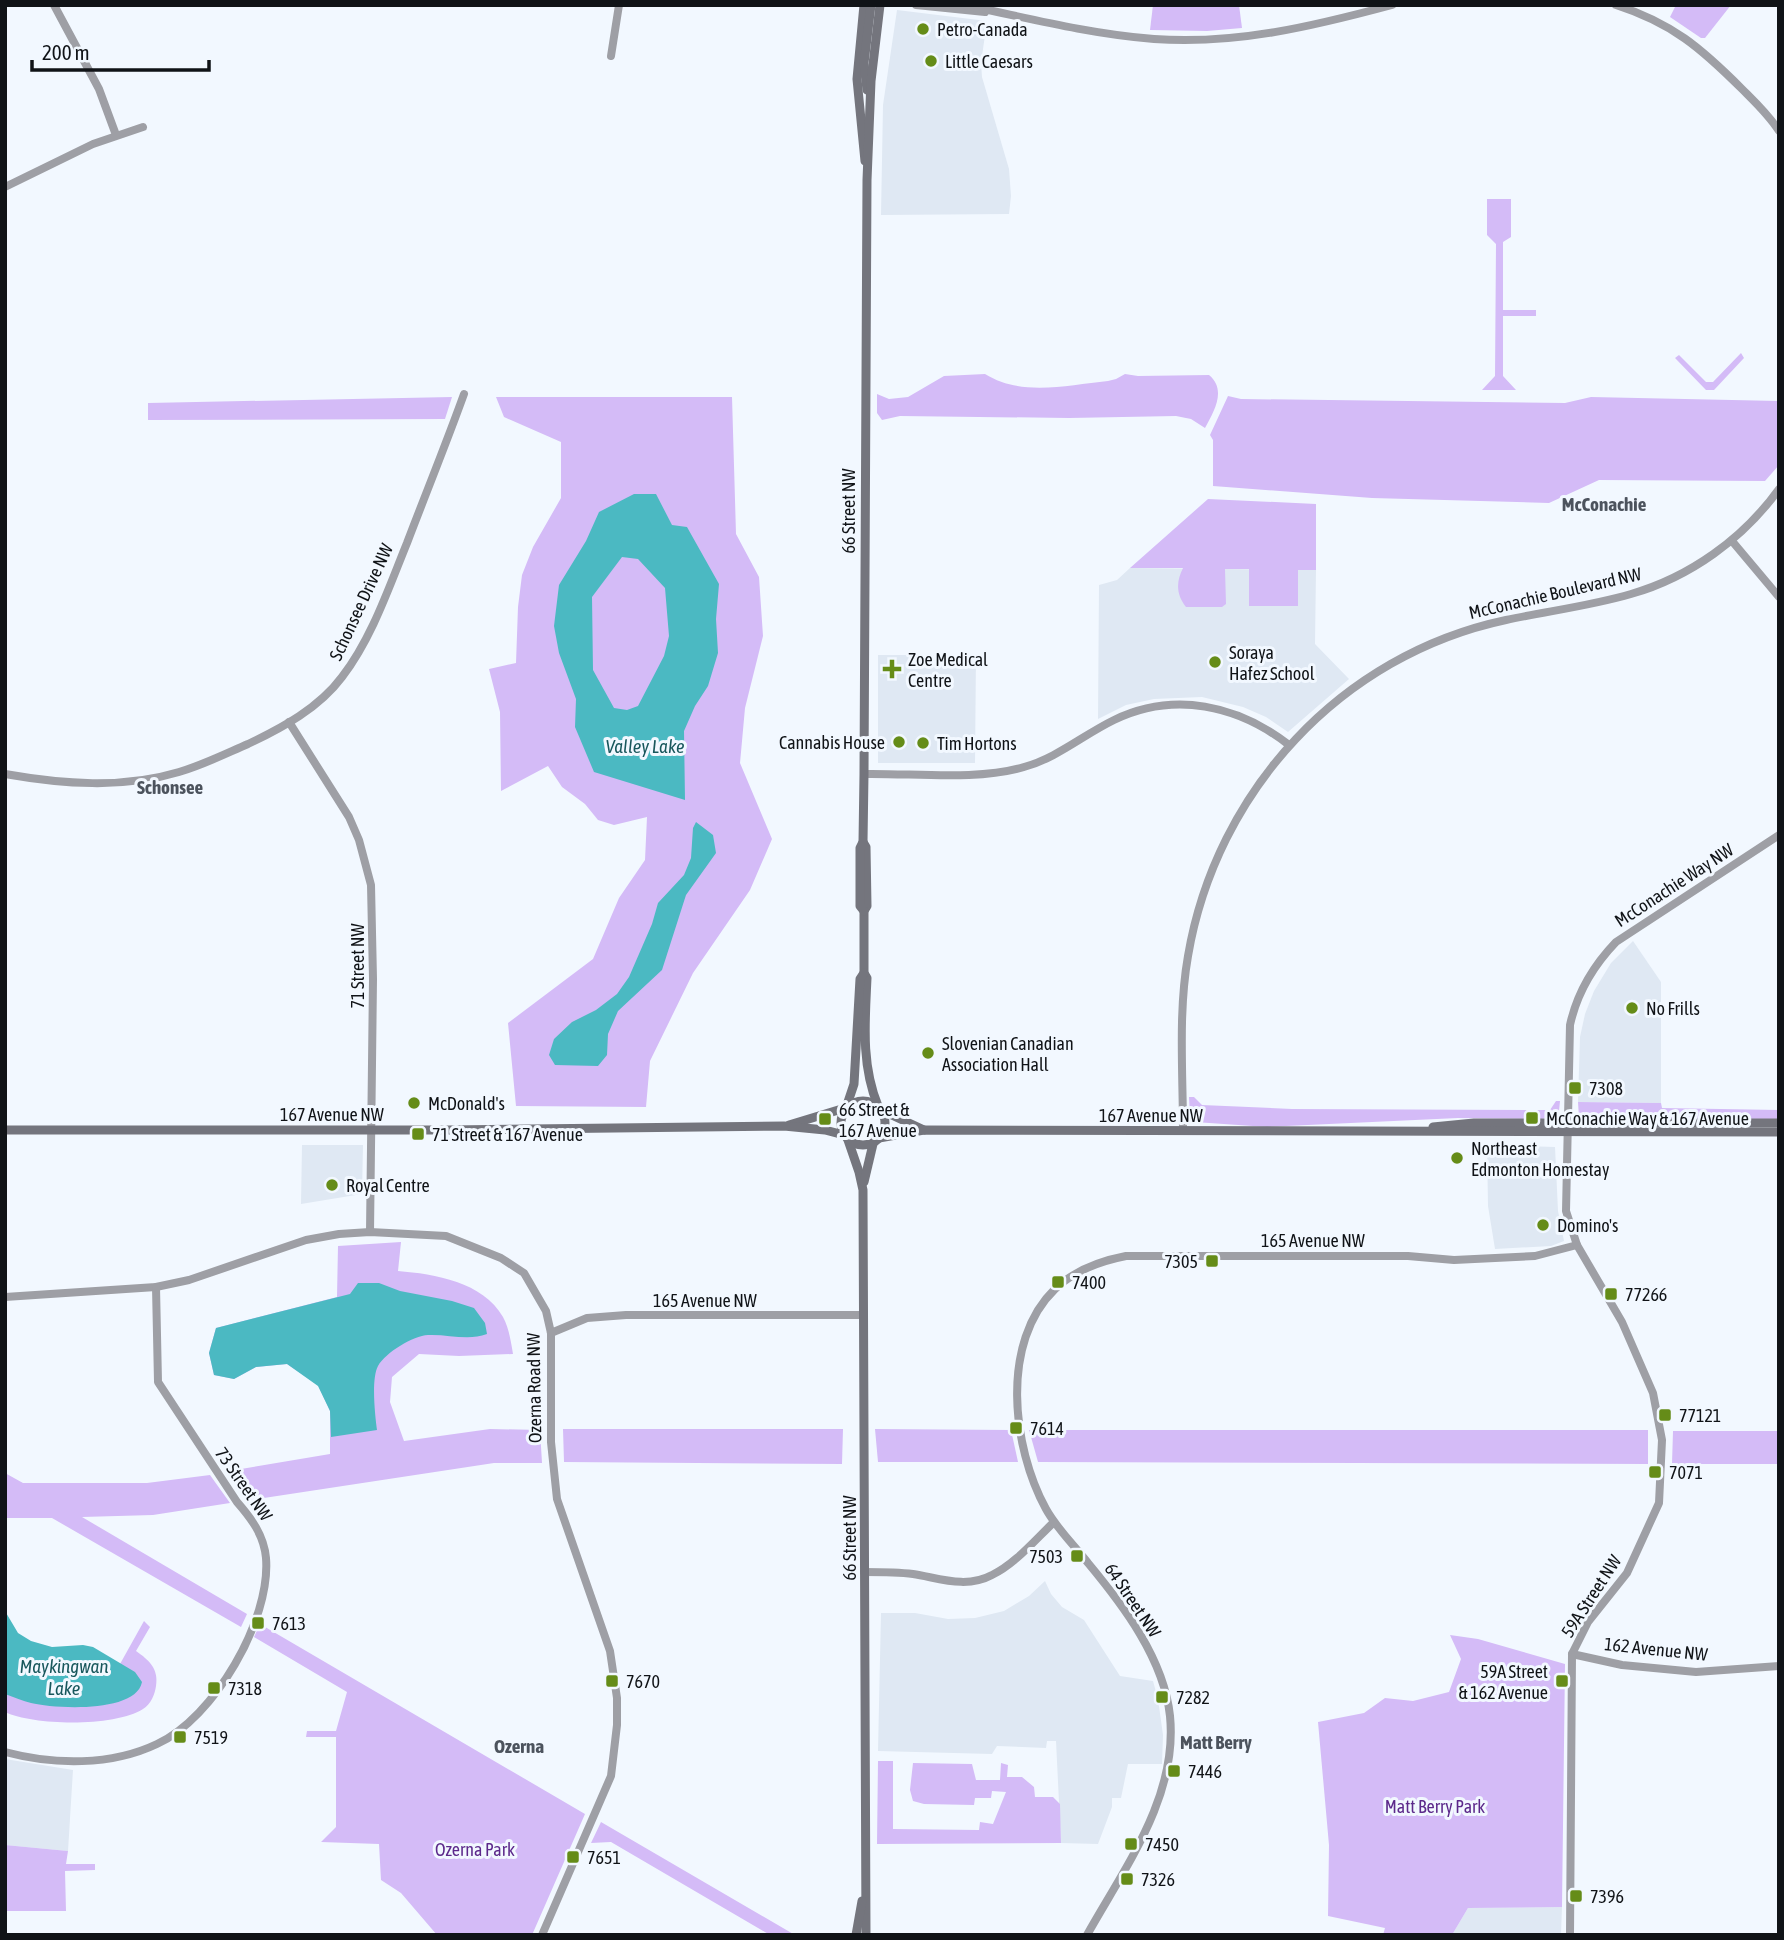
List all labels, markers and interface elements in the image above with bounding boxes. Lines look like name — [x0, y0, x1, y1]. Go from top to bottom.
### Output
place label: Petro-Canada — [937, 19, 1028, 40]
marker: Petro-Canada — [915, 21, 931, 37]
scale bar — [32, 28, 208, 72]
text: 200 m — [42, 40, 90, 64]
place label: Little Caesars — [945, 51, 1033, 72]
marker: Little Caesars — [923, 53, 939, 69]
street label: 66 Street NW — [838, 468, 859, 554]
district label: McConachie — [1562, 493, 1647, 515]
street label: Schonsee Drive NW — [325, 540, 397, 664]
street label: McConachie Boulevard NW — [1467, 563, 1643, 623]
place label: Soraya Hafez School — [1229, 642, 1315, 684]
place label: Zoe Medical Centre — [908, 649, 988, 691]
marker: Soraya Hafez School — [1207, 654, 1223, 670]
marker: Zoe Medical Centre — [882, 659, 902, 679]
place label: Cannabis House — [779, 732, 885, 753]
place label: Tim Hortons — [937, 733, 1017, 754]
marker: Cannabis House — [891, 734, 907, 750]
water label: Valley Lake — [605, 735, 685, 757]
marker: Tim Hortons — [915, 735, 931, 751]
district label: Schonsee — [137, 776, 203, 798]
street label: McConachie Way NW — [1611, 839, 1737, 931]
street label: 71 Street NW — [347, 923, 368, 1009]
place label: No Frills — [1646, 998, 1700, 1019]
marker: No Frills — [1624, 1000, 1640, 1016]
place label: Slovenian Canadian Association Hall — [942, 1033, 1074, 1075]
marker: Slovenian Canadian Association Hall — [920, 1045, 936, 1061]
place label: 7308 — [1589, 1078, 1623, 1099]
marker: 7308 — [1567, 1080, 1583, 1096]
place label: McDonald's — [428, 1093, 505, 1114]
marker: McDonald's — [406, 1095, 422, 1111]
place label: 66 Street & 167 Avenue — [839, 1099, 917, 1141]
street label: 167 Avenue NW — [280, 1104, 384, 1125]
street label: 167 Avenue NW — [1099, 1105, 1203, 1126]
place label: McConachie Way & 167 Avenue — [1546, 1108, 1749, 1129]
marker: McConachie Way & 167 Avenue — [1524, 1110, 1540, 1126]
marker: 66 Street & 167 Avenue — [817, 1111, 833, 1127]
place label: 71 Street & 167 Avenue — [432, 1124, 583, 1145]
marker: 71 Street & 167 Avenue — [410, 1126, 426, 1142]
place label: Northeast Edmonton Homestay — [1471, 1138, 1609, 1180]
marker: Northeast Edmonton Homestay — [1449, 1150, 1465, 1166]
place label: Royal Centre — [346, 1175, 430, 1196]
marker: Royal Centre — [324, 1177, 340, 1193]
place label: Domino's — [1557, 1215, 1618, 1236]
marker: Domino's — [1535, 1217, 1551, 1233]
street label: 165 Avenue NW — [1261, 1230, 1365, 1251]
place label: 7305 — [1164, 1251, 1198, 1272]
marker: 7305 — [1204, 1253, 1220, 1269]
place label: 7400 — [1072, 1272, 1106, 1293]
marker: 7400 — [1050, 1274, 1066, 1290]
place label: 77266 — [1625, 1284, 1667, 1305]
marker: 77266 — [1603, 1286, 1619, 1302]
street label: 165 Avenue NW — [653, 1290, 757, 1311]
street label: Ozerna Road NW — [523, 1333, 545, 1443]
place label: 77121 — [1679, 1405, 1721, 1426]
marker: 77121 — [1657, 1407, 1673, 1423]
place label: 7614 — [1030, 1418, 1064, 1439]
marker: 7614 — [1008, 1420, 1024, 1436]
street label: 73 Street NW — [211, 1443, 277, 1525]
place label: 7071 — [1669, 1462, 1703, 1483]
marker: 7071 — [1647, 1464, 1663, 1480]
street label: 66 Street NW — [839, 1495, 860, 1581]
place label: 7503 — [1029, 1546, 1063, 1567]
marker: 7503 — [1069, 1548, 1085, 1564]
street label: 59A Street NW — [1557, 1551, 1625, 1641]
street label: 64 Street NW — [1101, 1559, 1165, 1641]
place label: 7613 — [272, 1613, 306, 1634]
marker: 7613 — [250, 1615, 266, 1631]
street label: 162 Avenue NW — [1603, 1633, 1709, 1665]
water label: Maykingwan Lake — [20, 1655, 108, 1699]
place label: 59A Street & 162 Avenue — [1459, 1661, 1548, 1703]
place label: 7670 — [626, 1671, 660, 1692]
marker: 7670 — [604, 1673, 620, 1689]
marker: 59A Street & 162 Avenue — [1554, 1673, 1570, 1689]
place label: 7318 — [228, 1678, 262, 1699]
marker: 7318 — [206, 1680, 222, 1696]
place label: 7282 — [1176, 1687, 1210, 1708]
marker: 7282 — [1154, 1689, 1170, 1705]
place label: 7519 — [194, 1727, 228, 1748]
marker: 7519 — [172, 1729, 188, 1745]
district label: Matt Berry — [1180, 1731, 1252, 1753]
district label: Ozerna — [494, 1735, 544, 1757]
place label: 7446 — [1188, 1761, 1222, 1782]
marker: 7446 — [1166, 1763, 1182, 1779]
park label: Matt Berry Park — [1385, 1796, 1485, 1817]
place label: 7450 — [1145, 1834, 1179, 1855]
marker: 7450 — [1123, 1836, 1139, 1852]
park label: Ozerna Park — [435, 1839, 515, 1860]
place label: 7651 — [587, 1847, 621, 1868]
marker: 7651 — [565, 1849, 581, 1865]
place label: 7326 — [1141, 1869, 1175, 1890]
marker: 7326 — [1119, 1871, 1135, 1887]
place label: 7396 — [1590, 1886, 1624, 1907]
marker: 7396 — [1568, 1888, 1584, 1904]

